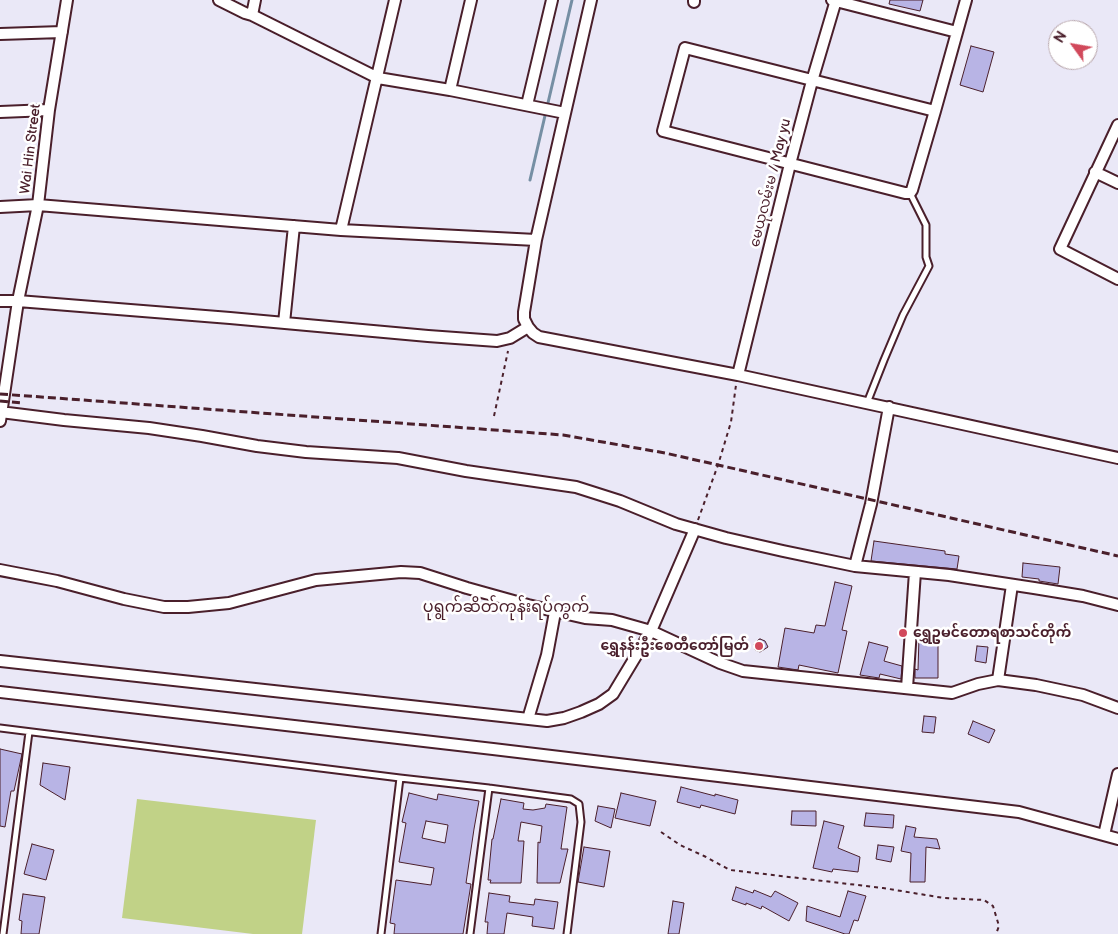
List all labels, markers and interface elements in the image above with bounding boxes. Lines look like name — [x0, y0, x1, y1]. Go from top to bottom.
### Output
north arrow — [1048, 20, 1098, 70]
text: N — [1051, 28, 1071, 46]
street label: Wai Hin Street — [17, 103, 45, 195]
street label: မေယုလမ်းမ / May yu — [747, 117, 795, 249]
district label: ပုရွက်ဆိတ်ကုန်းရပ်ကွက် — [423, 598, 589, 618]
place label: ရွှေဥမင်တောရစာသင်တိုက် — [913, 625, 1071, 641]
marker: ရွှေဥမင်တောရစာသင်တိုက် — [897, 627, 909, 639]
place label: ရွှေနန်းဦးစေတီတော်မြတ် — [601, 638, 749, 654]
marker: ရွှေနန်းဦးစေတီတော်မြတ် — [753, 640, 765, 652]

